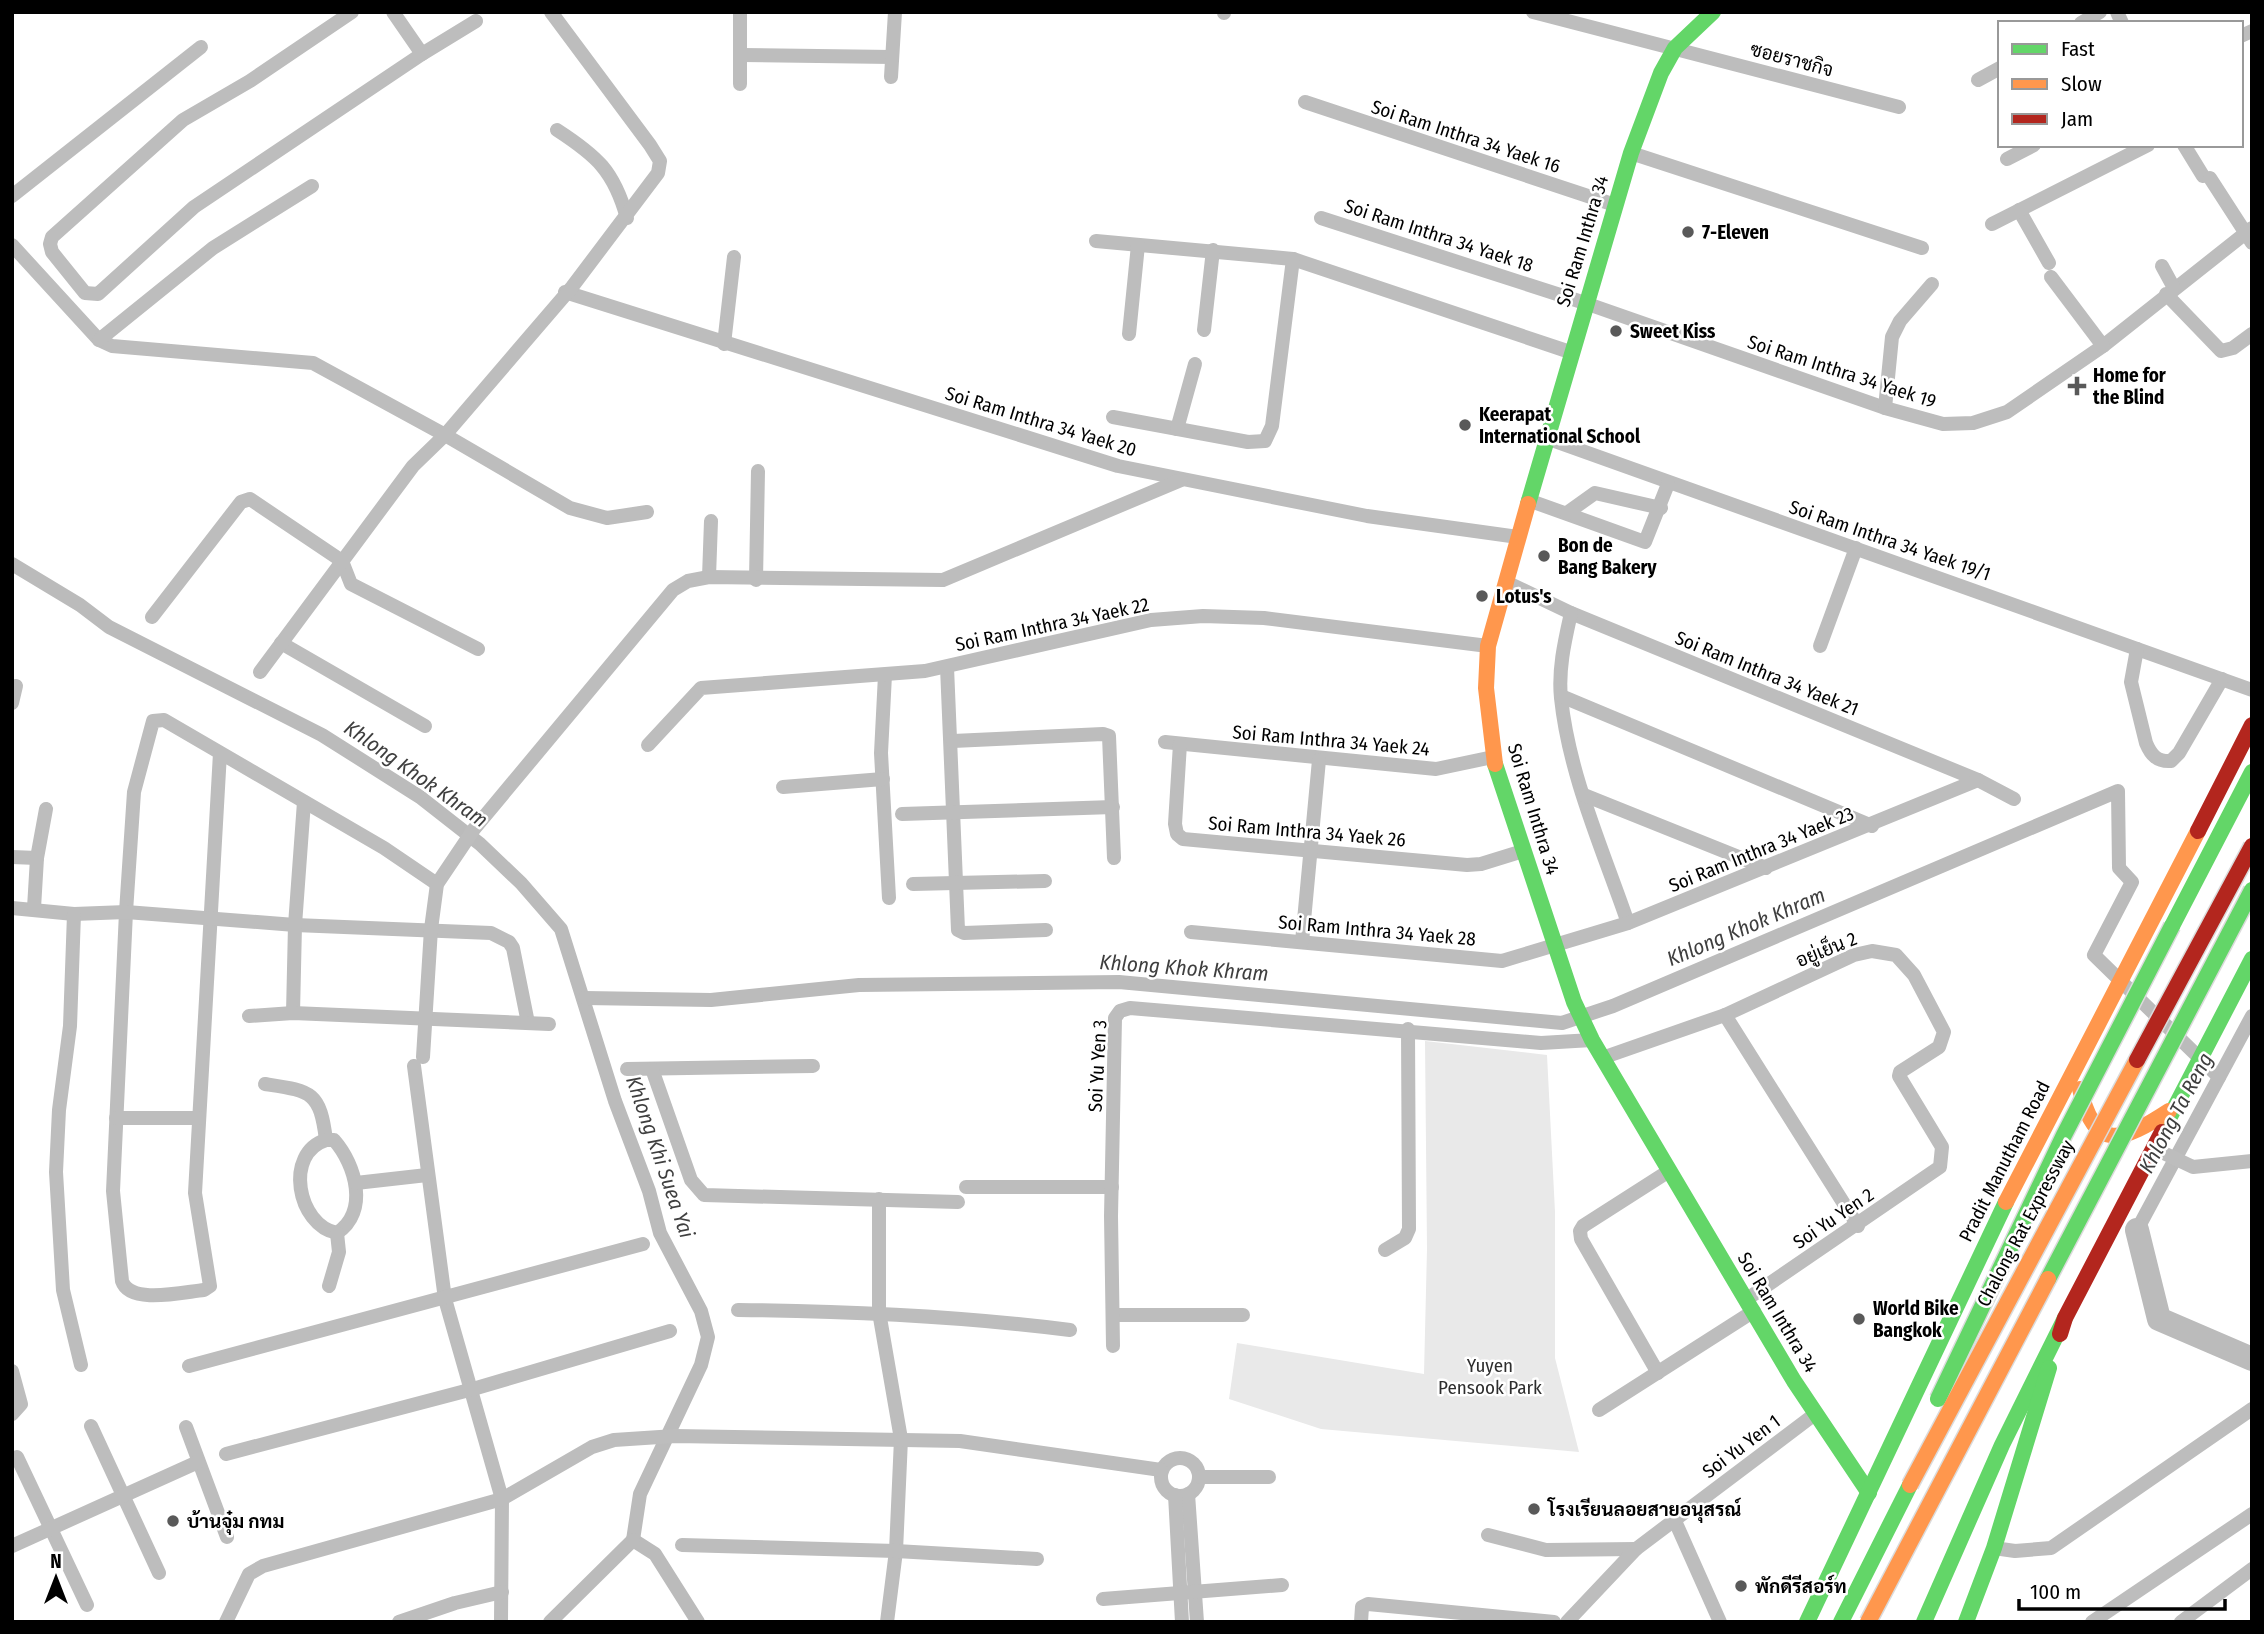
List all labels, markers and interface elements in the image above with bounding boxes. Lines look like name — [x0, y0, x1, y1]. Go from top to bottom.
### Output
legend — [1998, 21, 2243, 147]
text: Fast — [2061, 36, 2095, 62]
street label: ซอยราชกิจ — [1748, 37, 1836, 82]
text: Slow — [2061, 71, 2102, 97]
street label: Soi Ram Inthra 34 Yaek 16 — [1369, 95, 1563, 178]
text: Jam — [2061, 106, 2093, 132]
street label: Soi Ram Inthra 34 — [1552, 173, 1613, 310]
street label: Soi Ram Inthra 34 Yaek 18 — [1341, 194, 1536, 277]
place label: 7-Eleven — [1702, 221, 1769, 244]
marker: 7-Eleven — [1680, 224, 1696, 240]
place label: Sweet Kiss — [1630, 320, 1716, 343]
marker: Sweet Kiss — [1608, 323, 1624, 339]
street label: Soi Ram Inthra 34 Yaek 19 — [1745, 330, 1939, 413]
place label: Home for the Blind — [2093, 364, 2167, 409]
marker: Home for the Blind — [2067, 376, 2087, 396]
street label: Soi Ram Inthra 34 Yaek 20 — [943, 381, 1139, 462]
place label: Keerapat International School — [1479, 403, 1641, 448]
marker: Keerapat International School — [1457, 417, 1473, 433]
street label: Soi Ram Inthra 34 Yaek 19/1 — [1786, 495, 1994, 586]
place label: Bon de Bang Bakery — [1558, 534, 1657, 579]
marker: Bon de Bang Bakery — [1536, 548, 1552, 564]
place label: Lotus's — [1496, 585, 1552, 608]
marker: Lotus's — [1474, 588, 1490, 604]
street label: Soi Ram Inthra 34 Yaek 22 — [953, 593, 1151, 656]
street label: Soi Ram Inthra 34 Yaek 21 — [1672, 626, 1862, 721]
water label: Khlong Khok Khram — [339, 715, 493, 833]
street label: Soi Ram Inthra 34 Yaek 24 — [1232, 720, 1430, 761]
street label: Soi Ram Inthra 34 — [1503, 741, 1564, 878]
street label: Soi Ram Inthra 34 Yaek 23 — [1665, 802, 1857, 897]
street label: Soi Ram Inthra 34 Yaek 26 — [1207, 811, 1407, 852]
water label: Khlong Khok Khram — [1663, 882, 1829, 972]
street label: Soi Ram Inthra 34 Yaek 28 — [1277, 910, 1477, 951]
street label: อยู่เย็น 2 — [1792, 925, 1861, 974]
water label: Khlong Khok Khram — [1099, 949, 1269, 987]
street label: Soi Yu Yen 3 — [1084, 1019, 1111, 1113]
water label: Khlong Ta Reng — [2133, 1048, 2219, 1178]
water label: Khlong Khi Suea Yai — [620, 1073, 700, 1242]
street label: Pradit Manutham Road — [1954, 1077, 2055, 1245]
street label: Chalong Rat Expressway — [1972, 1135, 2079, 1311]
street label: Soi Yu Yen 2 — [1789, 1183, 1878, 1254]
street label: Soi Ram Inthra 34 — [1733, 1248, 1822, 1376]
place label: World Bike Bangkok — [1873, 1297, 1959, 1342]
marker: World Bike Bangkok — [1851, 1311, 1867, 1327]
park label: Yuyen Pensook Park — [1438, 1354, 1542, 1399]
street label: Soi Yu Yen 1 — [1698, 1410, 1785, 1483]
place label: โรงเรียนลอยสายอนุสรณ์ — [1547, 1497, 1742, 1524]
marker: โรงเรียนลอยสายอนุสรณ์ — [1526, 1501, 1542, 1517]
place label: บ้านจุ๋ม กทม — [187, 1510, 284, 1536]
marker: บ้านจุ๋ม กทม — [165, 1513, 181, 1529]
north arrow — [21, 1543, 91, 1613]
text: N — [50, 1550, 62, 1573]
scale bar — [2019, 1568, 2226, 1612]
place label: พักดีรีสอร์ท — [1755, 1574, 1847, 1598]
marker: พักดีรีสอร์ท — [1733, 1578, 1749, 1594]
text: 100 m — [2030, 1579, 2081, 1605]

